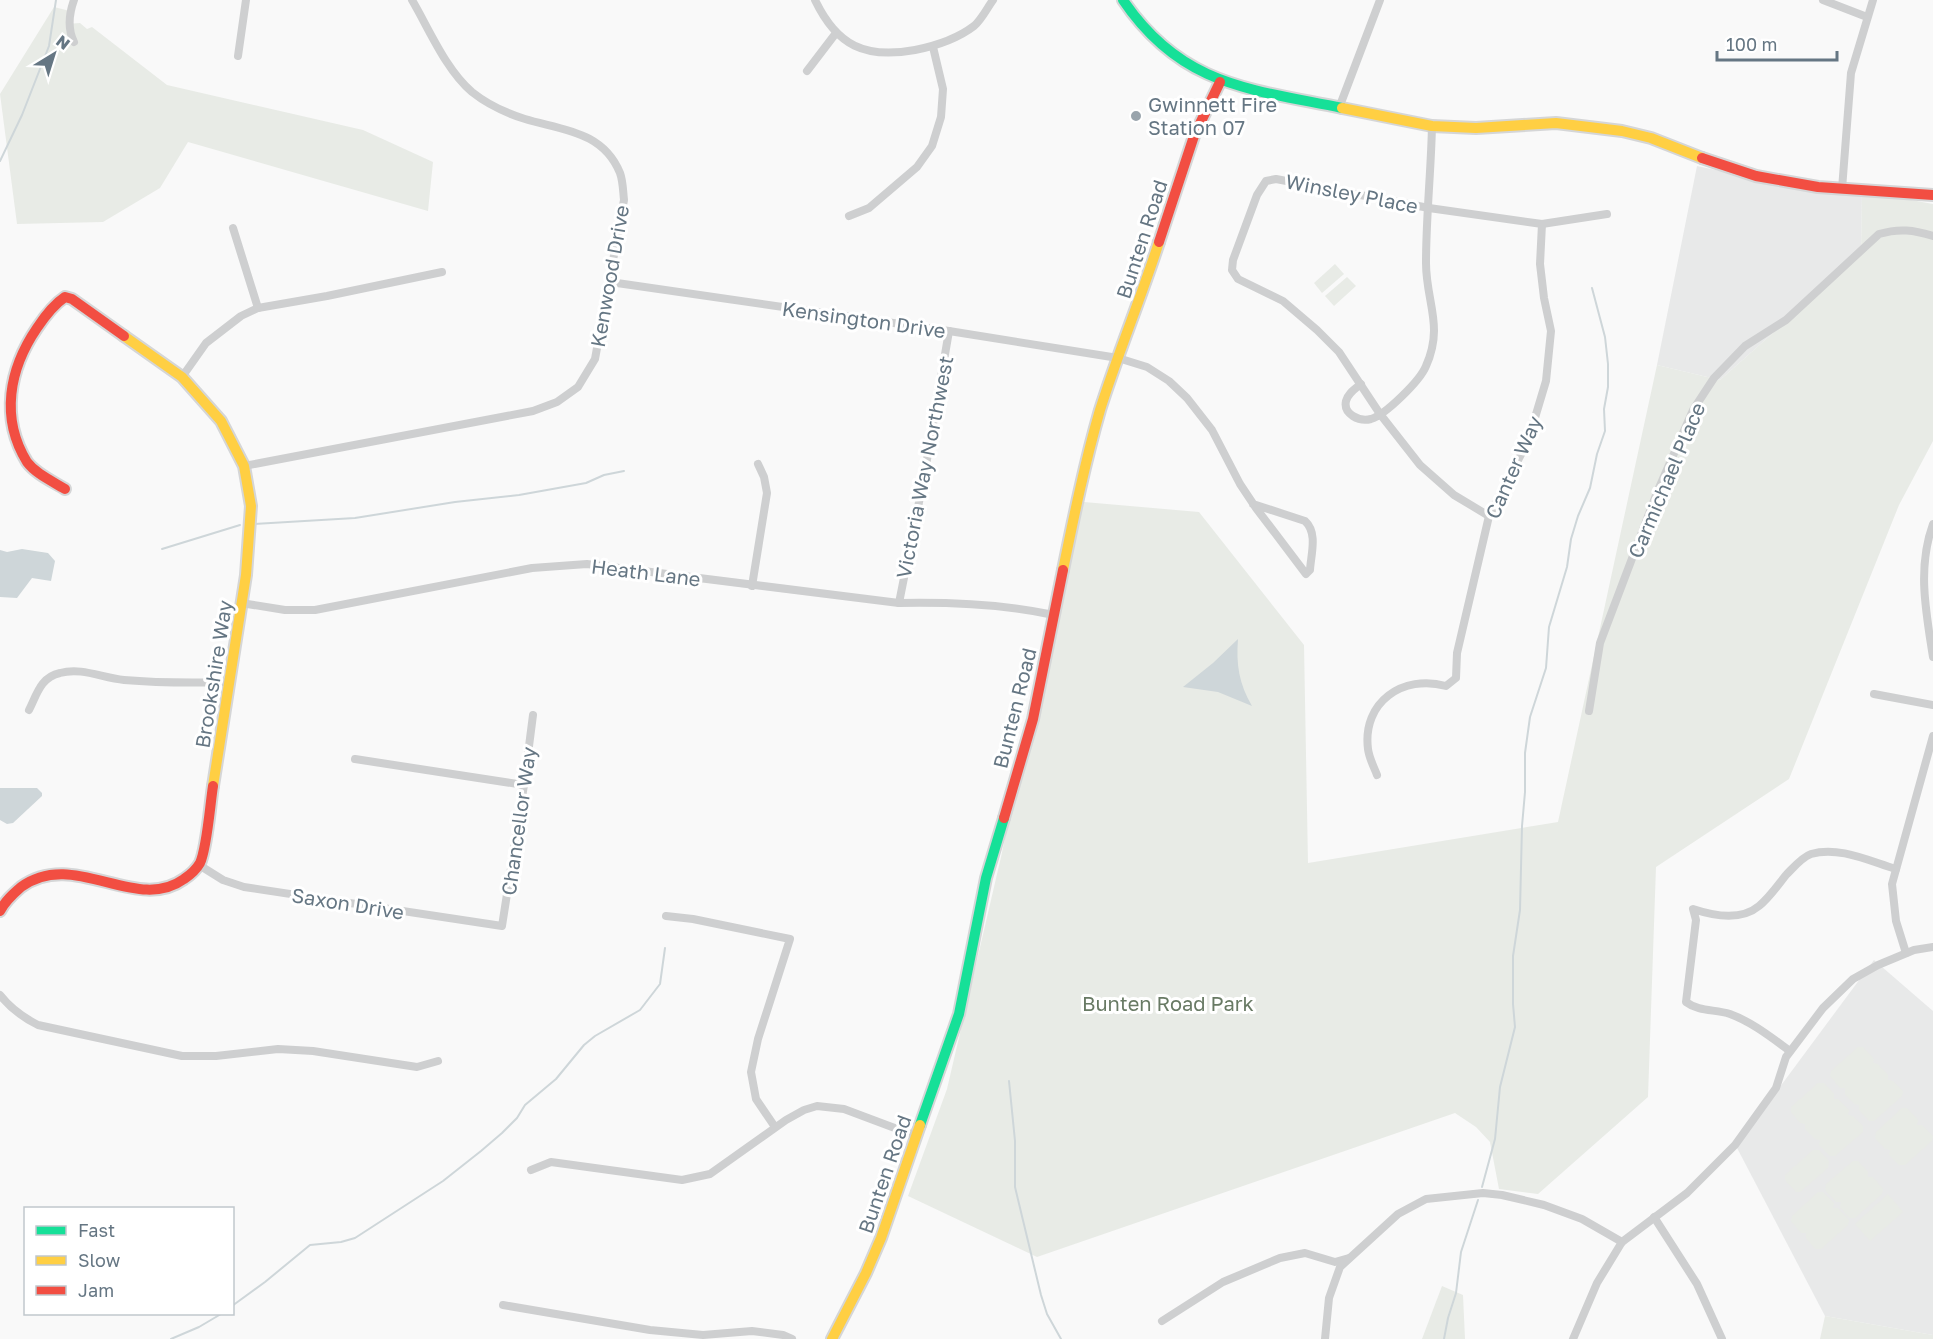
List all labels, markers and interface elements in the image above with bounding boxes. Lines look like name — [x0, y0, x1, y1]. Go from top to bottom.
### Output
north arrow — [24, 24, 84, 84]
scale bar — [1717, 24, 1837, 62]
text: N — [52, 31, 74, 54]
text: 100 m — [1726, 33, 1777, 55]
place label: Gwinnett Fire Station 07 — [1148, 92, 1277, 139]
marker: Gwinnett Fire Station 07 — [1129, 109, 1143, 123]
street label: Winsley Place — [1284, 168, 1420, 218]
street label: Bunten Road — [1111, 177, 1171, 301]
street label: Kenwood Drive — [585, 203, 633, 349]
street label: Kensington Drive — [781, 296, 947, 342]
street label: Victoria Way Northwest — [891, 354, 957, 580]
street label: Carmichael Place — [1622, 399, 1710, 561]
street label: Canter Way — [1480, 412, 1546, 522]
street label: Heath Lane — [590, 553, 702, 591]
street label: Brookshire Way — [189, 598, 237, 750]
street label: Bunten Road — [987, 645, 1041, 771]
street label: Chancellor Way — [496, 745, 540, 897]
street label: Saxon Drive — [290, 882, 406, 924]
park label: Bunten Road Park — [1082, 991, 1254, 1015]
street label: Bunten Road — [853, 1112, 915, 1236]
legend — [24, 1207, 234, 1315]
text: Fast — [78, 1219, 115, 1241]
text: Slow — [78, 1249, 121, 1271]
text: Jam — [78, 1279, 114, 1301]

